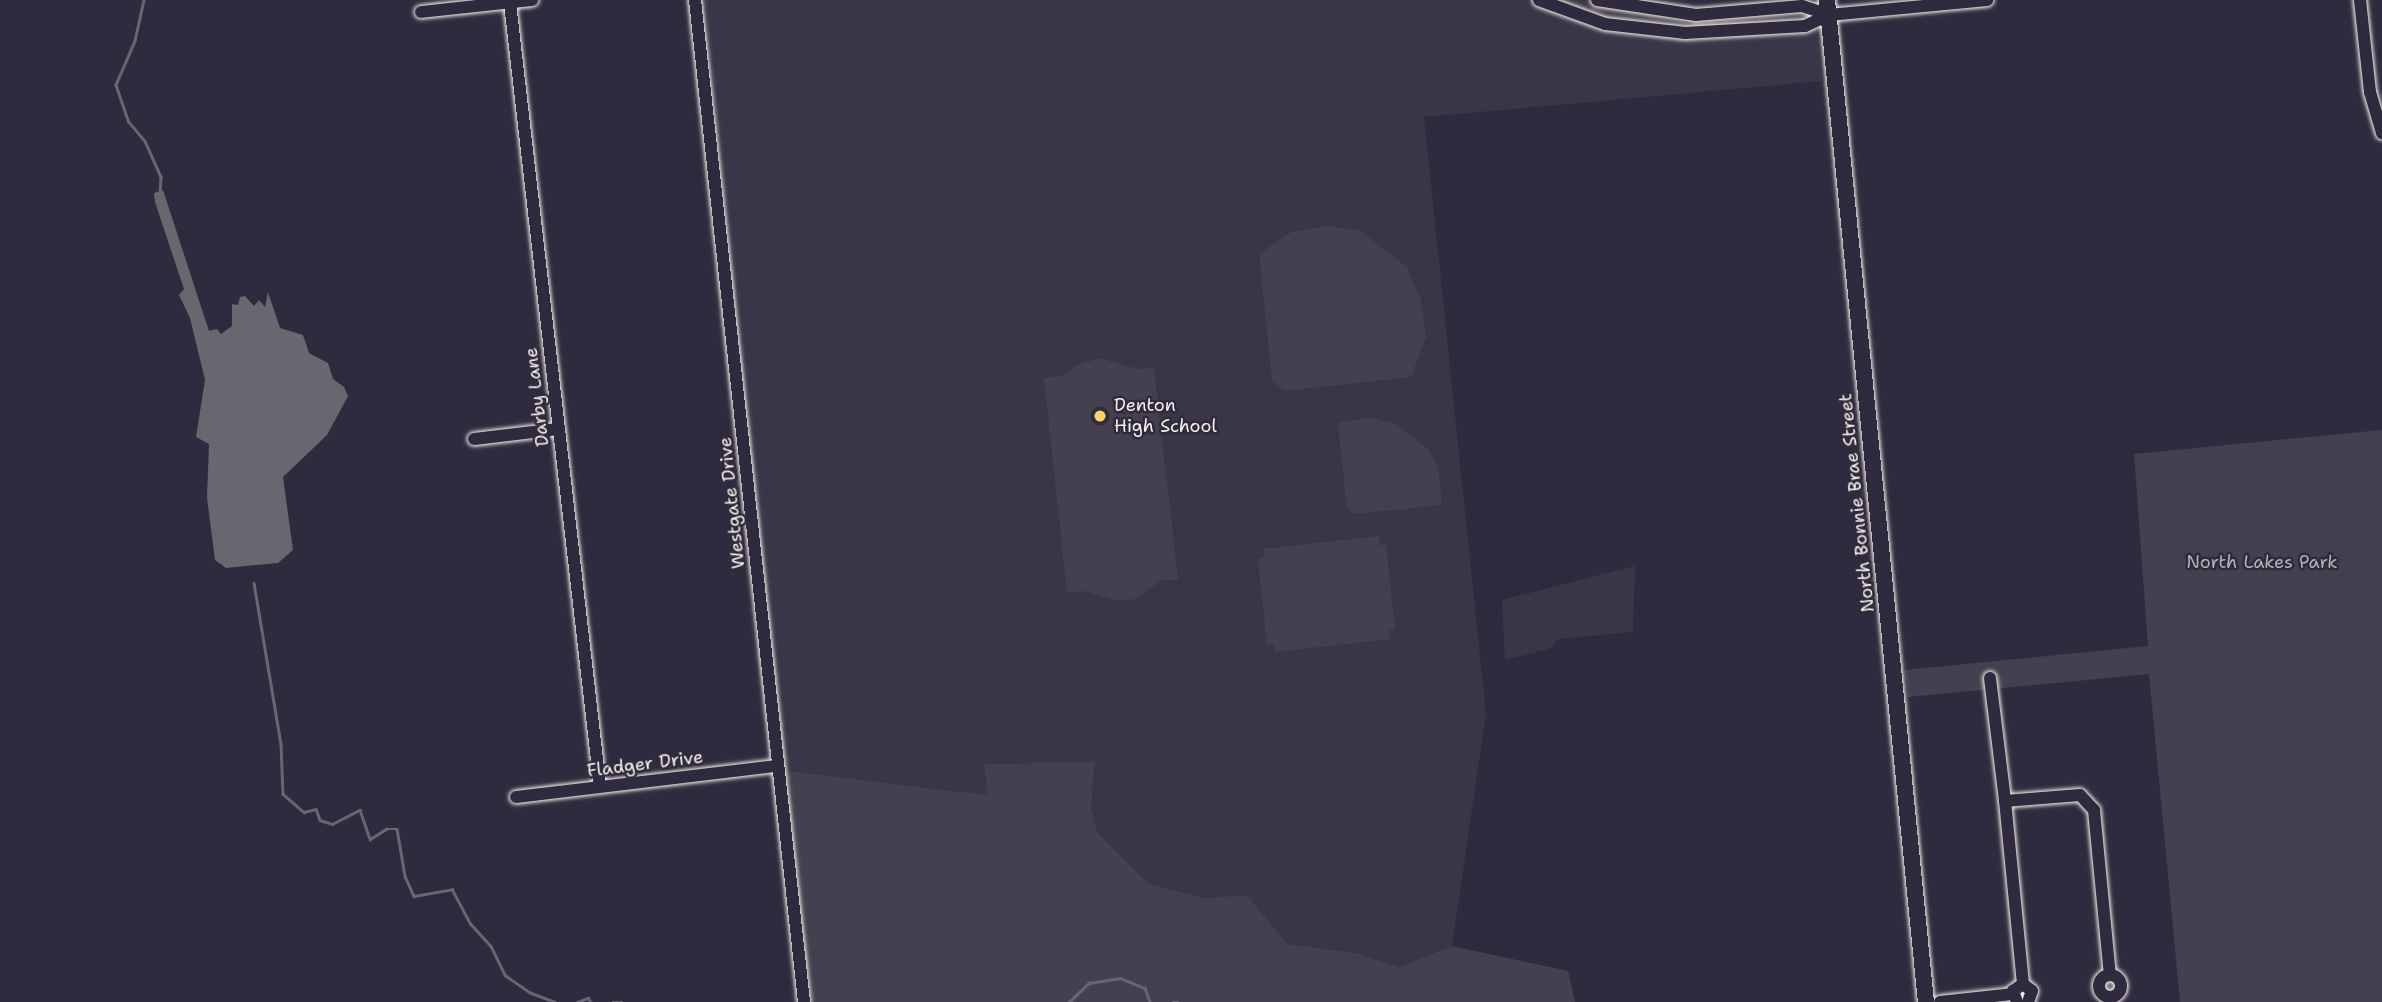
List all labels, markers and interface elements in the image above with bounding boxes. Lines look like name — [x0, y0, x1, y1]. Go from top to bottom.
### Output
street label: Darby Lane — [520, 346, 554, 448]
street label: North Bonnie Brae Street — [1835, 393, 1879, 613]
place label: Denton High School — [1114, 395, 1217, 438]
marker: Denton High School — [1092, 408, 1108, 424]
street label: Westgate Drive — [714, 436, 750, 570]
park label: North Lakes Park — [2186, 551, 2338, 573]
street label: Fladger Drive — [586, 746, 704, 782]

